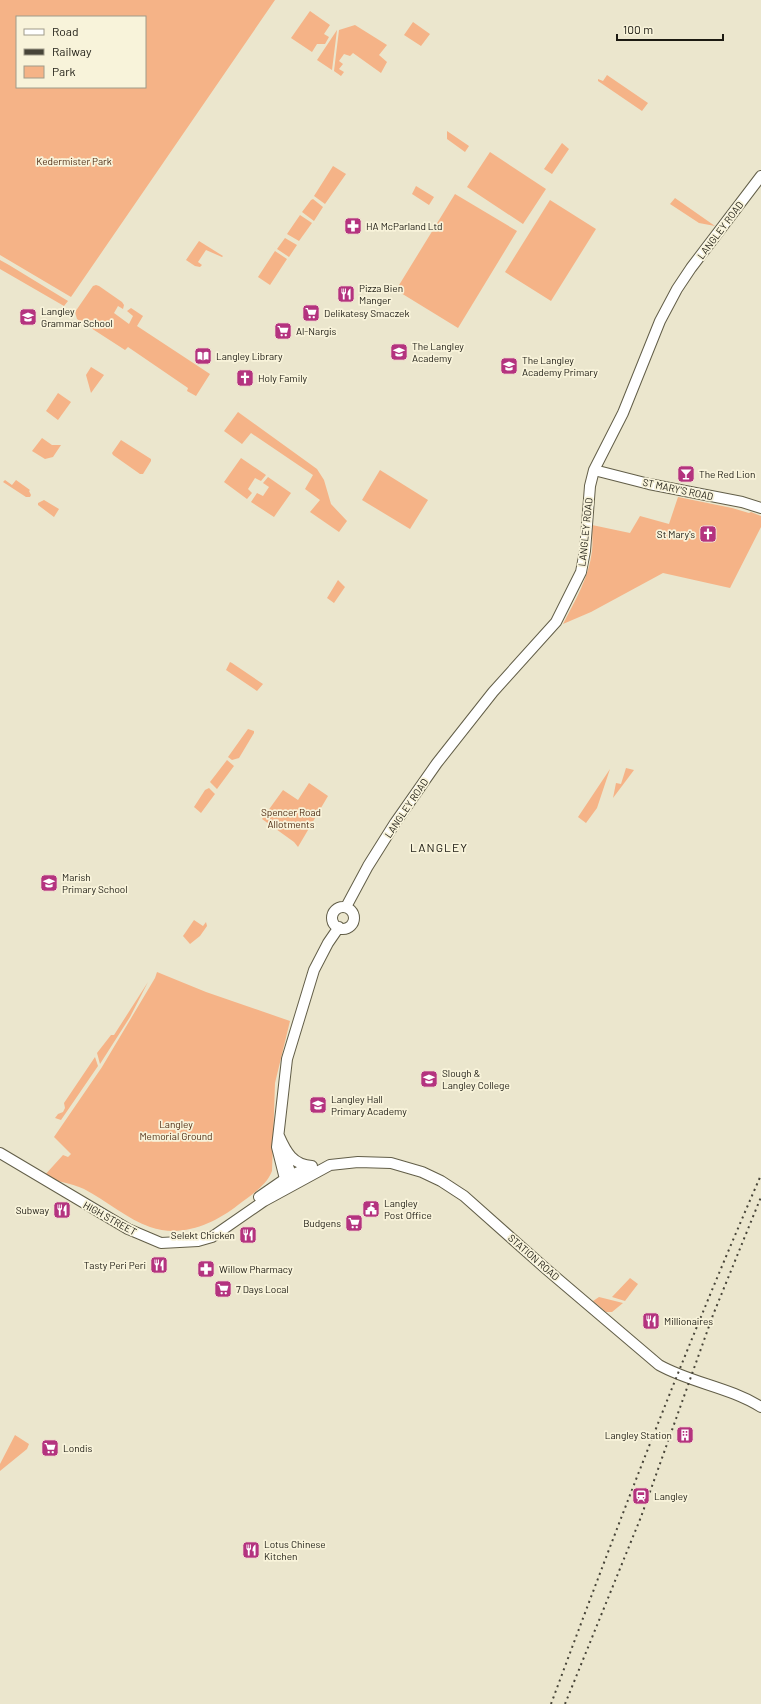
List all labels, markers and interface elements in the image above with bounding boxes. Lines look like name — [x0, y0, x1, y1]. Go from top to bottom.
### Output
legend — [16, 16, 146, 88]
scale bar — [617, 16, 723, 42]
text: 100 m — [623, 22, 653, 36]
text: Road — [52, 24, 79, 38]
text: Railway — [52, 44, 92, 58]
text: Park — [52, 64, 76, 78]
park label: Kedermister Park — [36, 155, 112, 167]
street label: LANGLEY ROAD — [694, 199, 746, 261]
pharmacy icon: HA McParland Ltd — [343, 216, 363, 236]
place label: HA McParland Ltd — [366, 220, 442, 232]
place label: Pizza Bien Manger — [359, 282, 403, 306]
restaurant icon: Pizza Bien Manger — [336, 284, 356, 304]
supermarket icon: Delikatesy Smaczek — [301, 303, 321, 323]
place label: Langley Grammar School — [41, 305, 113, 329]
school or university icon: Langley Grammar School — [18, 307, 38, 327]
place label: Delikatesy Smaczek — [324, 307, 409, 319]
supermarket icon: Al-Nargis — [273, 321, 293, 341]
place label: Al-Nargis — [296, 325, 337, 337]
place label: The Langley Academy — [412, 340, 464, 364]
school or university icon: The Langley Academy — [389, 342, 409, 362]
library icon: Langley Library — [193, 346, 213, 366]
place label: Langley Library — [216, 350, 283, 362]
place label: The Langley Academy Primary — [522, 354, 598, 378]
school or university icon: The Langley Academy Primary — [499, 356, 519, 376]
church icon: Holy Family — [235, 368, 255, 388]
place label: Holy Family — [258, 372, 307, 384]
bar icon: The Red Lion — [676, 464, 696, 484]
place label: The Red Lion — [699, 468, 755, 480]
street label: ST MARY'S ROAD — [642, 476, 714, 502]
street label: LANGLEY ROAD — [575, 497, 595, 567]
church icon: St Mary's — [698, 524, 718, 544]
place label: St Mary's — [657, 528, 695, 540]
street label: LANGLEY ROAD — [382, 776, 430, 840]
park label: Spencer Road Allotments — [261, 806, 321, 830]
district label: LANGLEY — [410, 840, 468, 854]
place label: Marish Primary School — [62, 871, 128, 895]
school or university icon: Marish Primary School — [39, 873, 59, 893]
place label: Slough & Langley College — [442, 1067, 510, 1091]
school or university icon: Slough & Langley College — [419, 1069, 439, 1089]
place label: Langley Hall Primary Academy — [331, 1093, 407, 1117]
school or university icon: Langley Hall Primary Academy — [308, 1095, 328, 1115]
park label: Langley Memorial Ground — [139, 1118, 213, 1142]
place label: Langley Post Office — [384, 1197, 432, 1221]
street label: HIGH STREET — [81, 1198, 139, 1238]
public building icon: Langley Post Office — [361, 1199, 381, 1219]
restaurant icon: Subway — [52, 1200, 72, 1220]
place label: Subway — [16, 1204, 49, 1216]
supermarket icon: Budgens — [344, 1213, 364, 1233]
place label: Budgens — [303, 1217, 341, 1229]
restaurant icon: Selekt Chicken — [238, 1225, 258, 1245]
place label: Selekt Chicken — [171, 1229, 235, 1241]
street label: STATION ROAD — [506, 1231, 562, 1283]
restaurant icon: Tasty Peri Peri — [149, 1255, 169, 1275]
place label: Tasty Peri Peri — [84, 1259, 146, 1271]
pharmacy icon: Willow Pharmacy — [196, 1259, 216, 1279]
place label: Willow Pharmacy — [219, 1263, 293, 1275]
supermarket icon: 7 Days Local — [213, 1279, 233, 1299]
place label: 7 Days Local — [236, 1283, 289, 1295]
restaurant icon: Millionaires — [641, 1311, 661, 1331]
place label: Millionaires — [664, 1315, 713, 1327]
building icon: Langley Station — [675, 1425, 695, 1445]
place label: Langley Station — [605, 1429, 672, 1441]
supermarket icon: Londis — [40, 1438, 60, 1458]
place label: Londis — [63, 1442, 92, 1454]
station icon: Langley — [631, 1486, 651, 1506]
place label: Langley — [654, 1490, 688, 1502]
place label: Lotus Chinese Kitchen — [264, 1538, 326, 1562]
restaurant icon: Lotus Chinese Kitchen — [241, 1540, 261, 1560]

